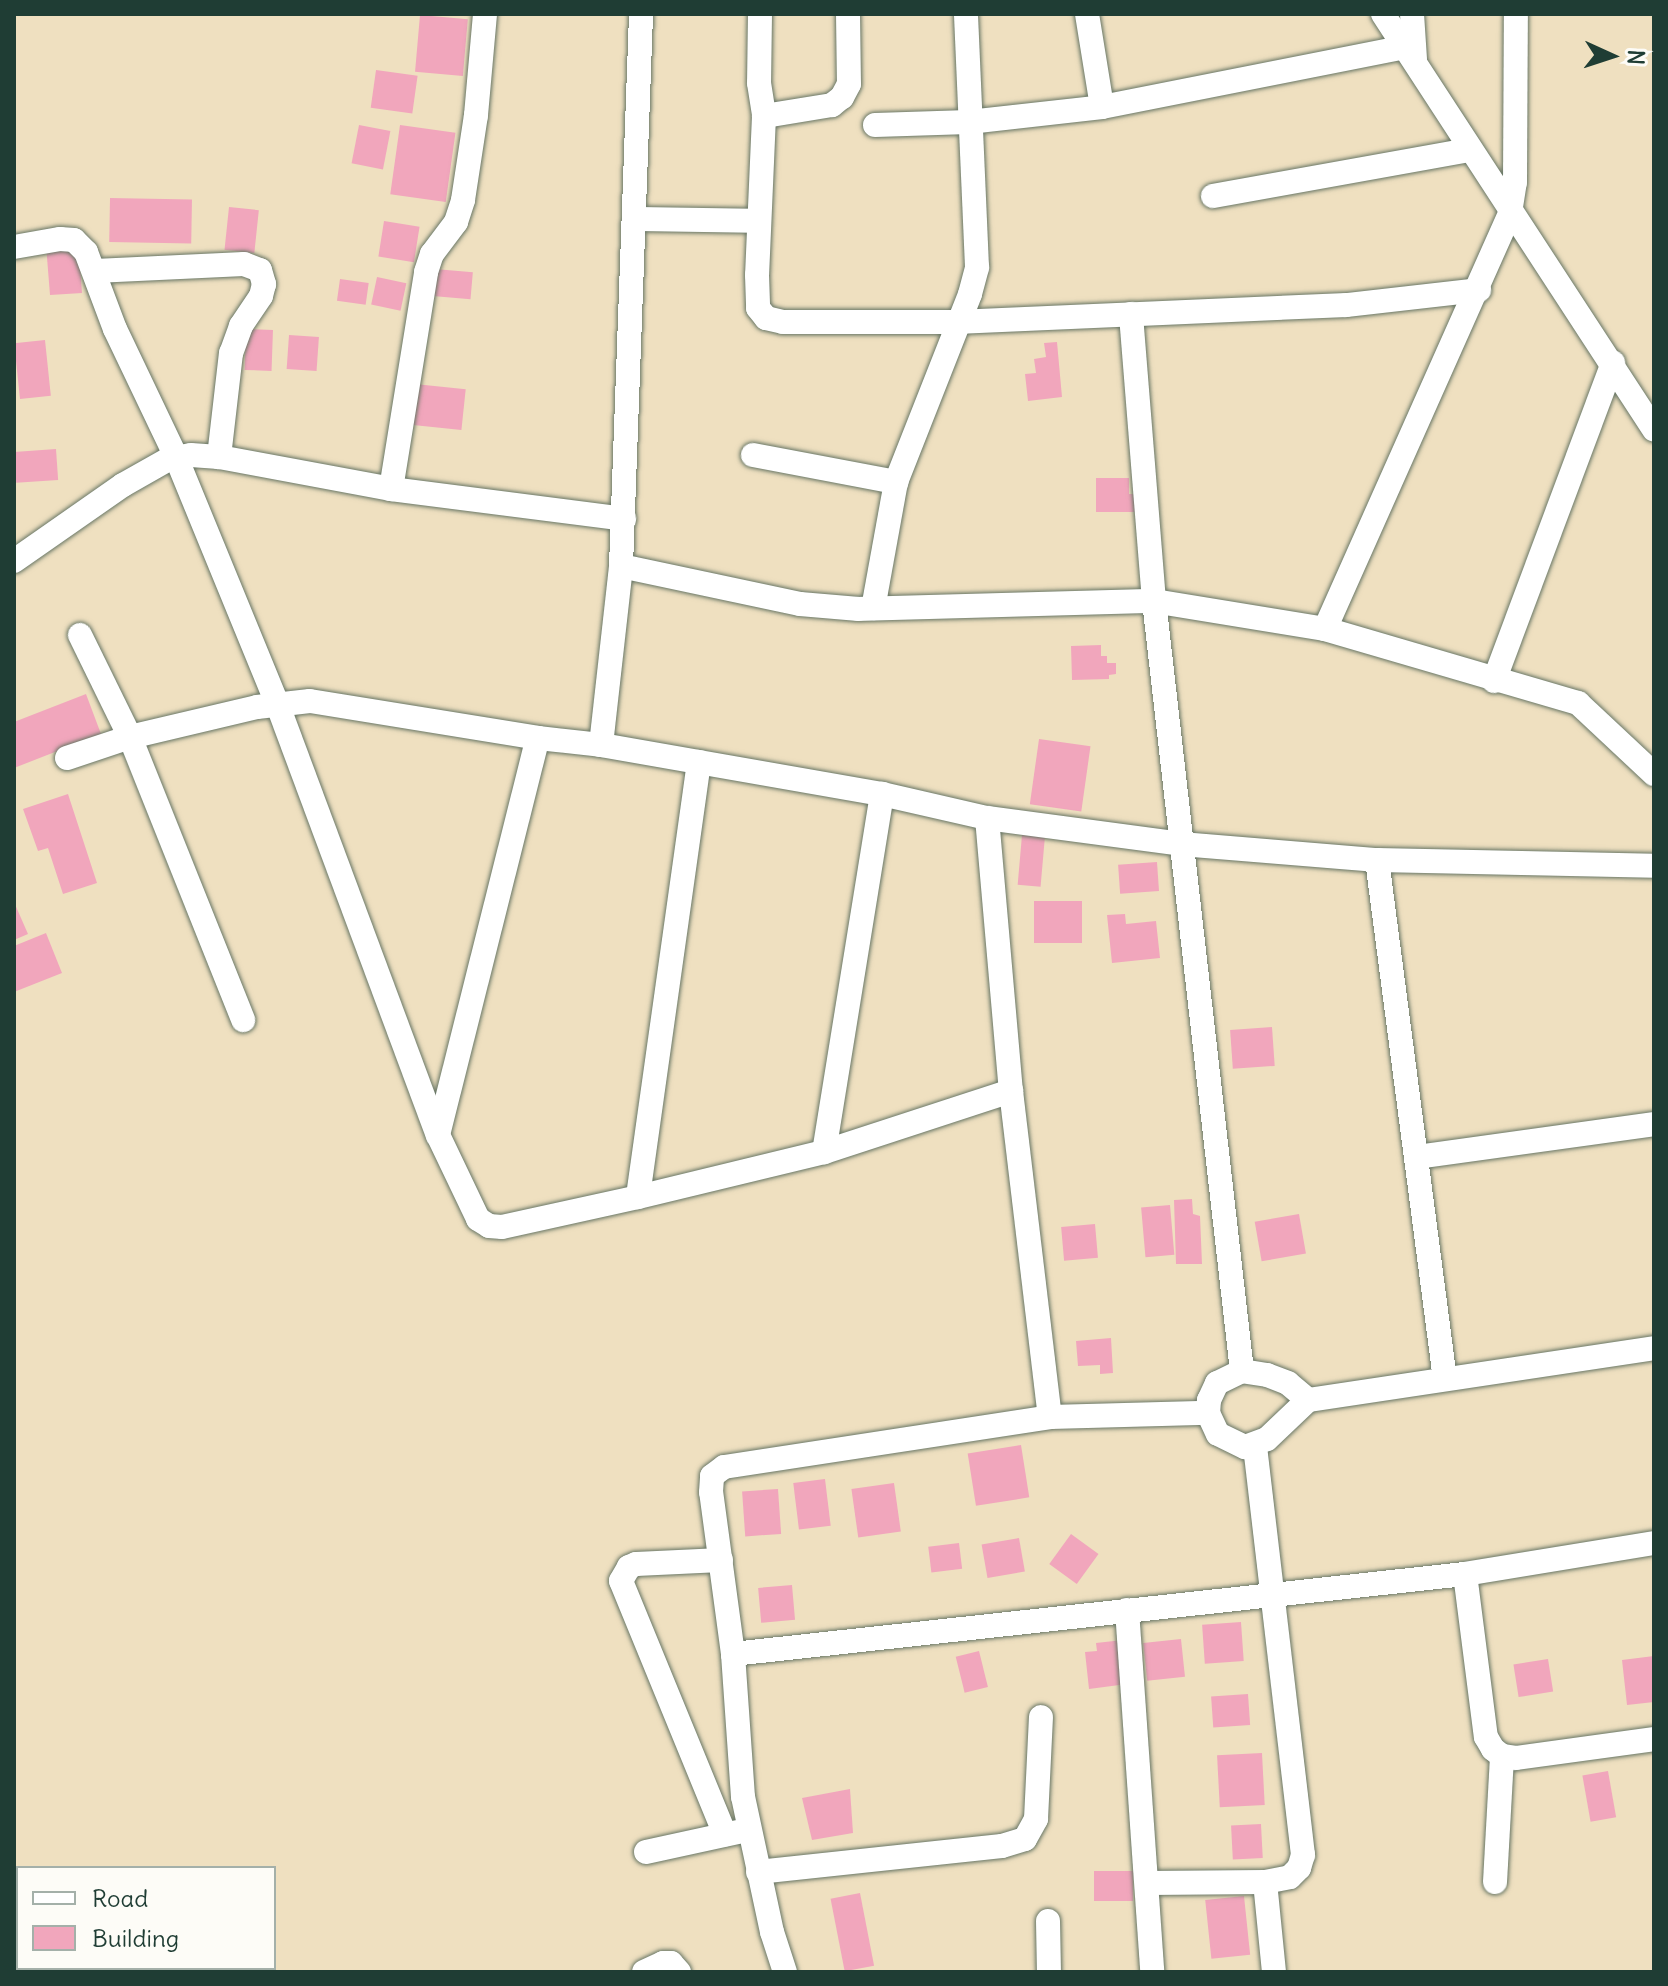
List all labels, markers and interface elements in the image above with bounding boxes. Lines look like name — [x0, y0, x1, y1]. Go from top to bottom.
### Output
north arrow — [1572, 16, 1652, 96]
text: N — [1622, 49, 1650, 66]
legend — [16, 1866, 276, 1970]
text: Road — [92, 1883, 148, 1913]
text: Building — [92, 1923, 179, 1953]

